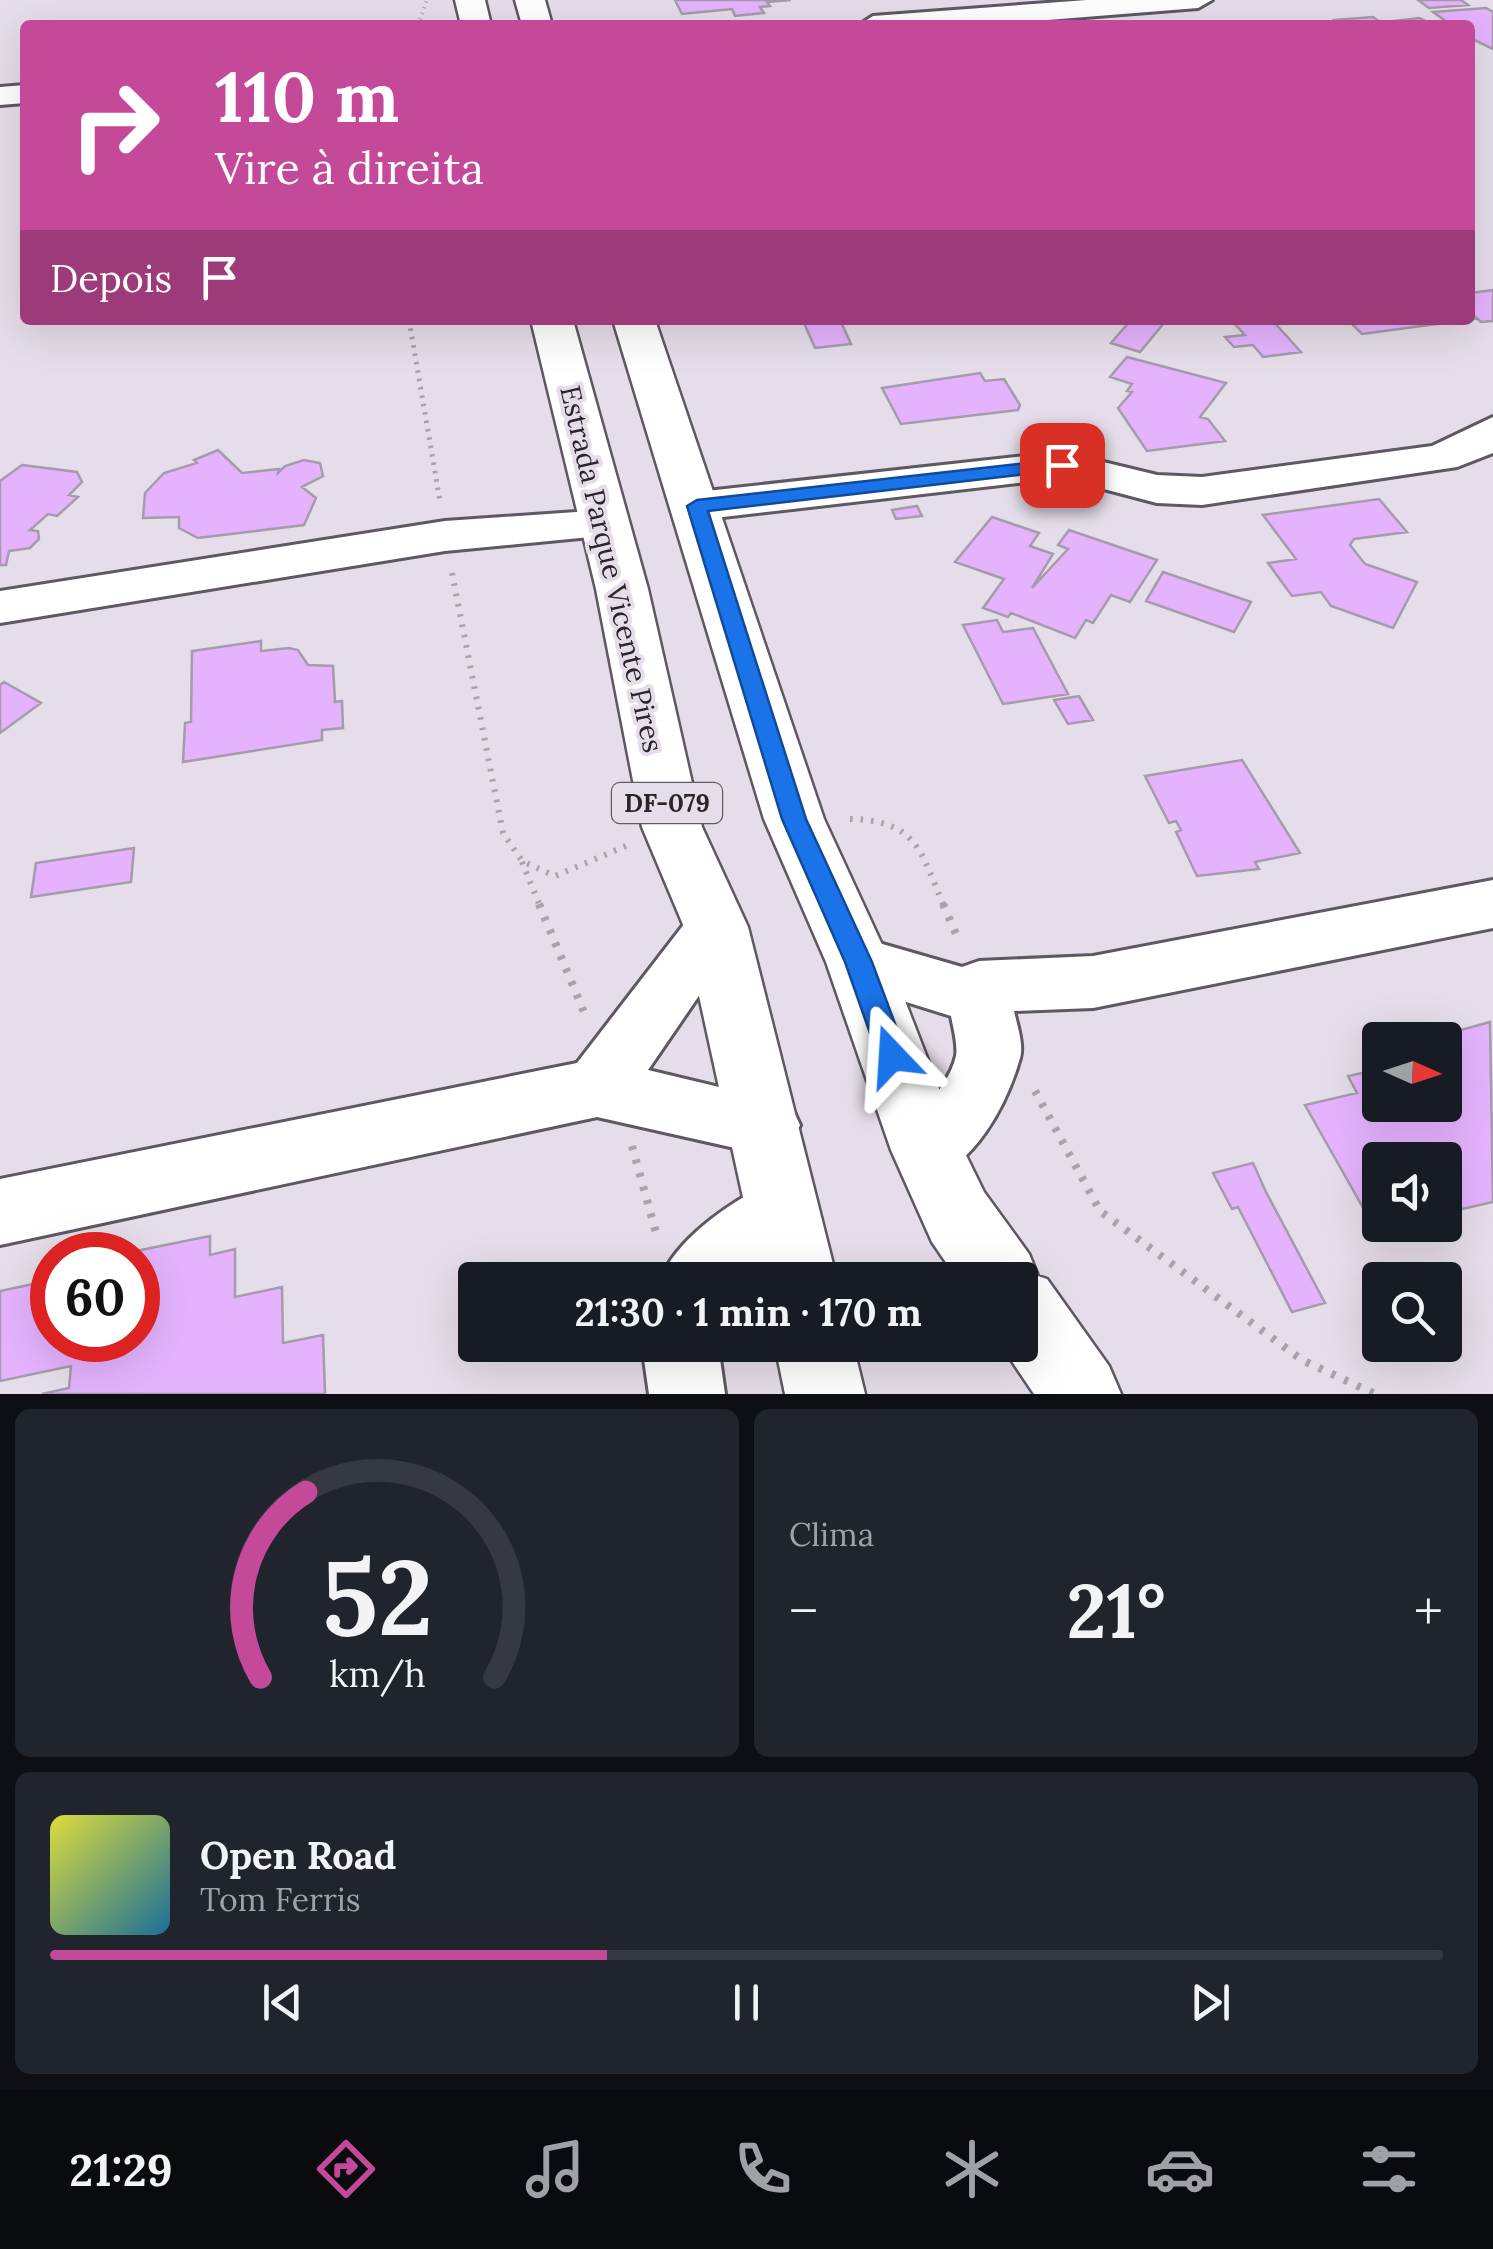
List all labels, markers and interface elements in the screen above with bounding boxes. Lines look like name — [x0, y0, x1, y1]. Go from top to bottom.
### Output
text: 110 m — [215, 52, 399, 141]
icon: right — [50, 60, 180, 190]
text: Vire à direita — [215, 139, 484, 196]
icon: arrive — [192, 250, 247, 305]
text: Depois — [50, 254, 172, 302]
street label: Estrada Parque Vicente Pires — [552, 382, 672, 756]
pin — [1020, 423, 1105, 508]
icon: arrive — [1035, 438, 1090, 493]
road number: DF-079 — [612, 783, 722, 823]
position arrow — [840, 1004, 944, 1108]
north arrow — [1362, 1022, 1462, 1122]
map controls — [1362, 1022, 1462, 1362]
button: sound — [1362, 1142, 1462, 1242]
speed limit sign: 60 — [30, 1232, 160, 1362]
button: search — [1362, 1262, 1462, 1362]
text: 21:30 · 1 min · 170 m — [574, 1288, 922, 1336]
text: Clima — [789, 1514, 874, 1555]
text: 52 — [321, 1530, 433, 1663]
text: 21° — [1066, 1563, 1166, 1659]
text: − — [789, 1576, 818, 1646]
text: + — [1414, 1576, 1443, 1646]
text: km/h — [329, 1651, 425, 1697]
text: Open Road — [200, 1831, 396, 1879]
text: Tom Ferris — [200, 1879, 361, 1920]
icon: previous — [255, 1975, 310, 2030]
icon: pause — [719, 1975, 774, 2030]
icon: next — [1183, 1975, 1238, 2030]
icon: directions — [311, 2134, 381, 2204]
icon: music — [520, 2134, 590, 2204]
icon: phone — [728, 2134, 798, 2204]
icon: climate — [937, 2134, 1007, 2204]
icon: car — [1145, 2134, 1215, 2204]
icon: filters — [1354, 2134, 1424, 2204]
text: 21:29 — [69, 2141, 173, 2198]

